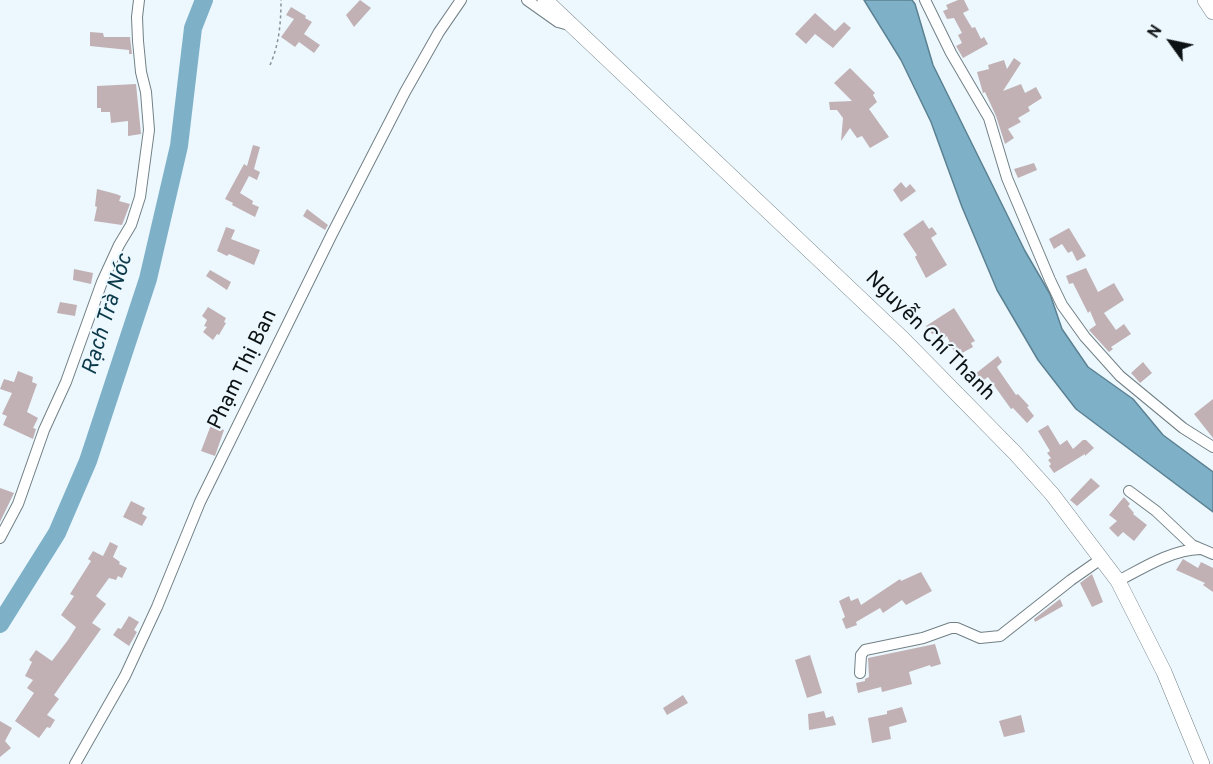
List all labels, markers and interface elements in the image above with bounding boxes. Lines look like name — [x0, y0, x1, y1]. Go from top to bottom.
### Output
north arrow — [1141, 12, 1201, 72]
text: N — [1144, 22, 1167, 42]
water label: Rạch Trà Nóc — [78, 251, 140, 379]
street label: Nguyễn Chí Thanh — [859, 267, 999, 407]
street label: Phạm Thị Ban — [204, 306, 284, 434]

